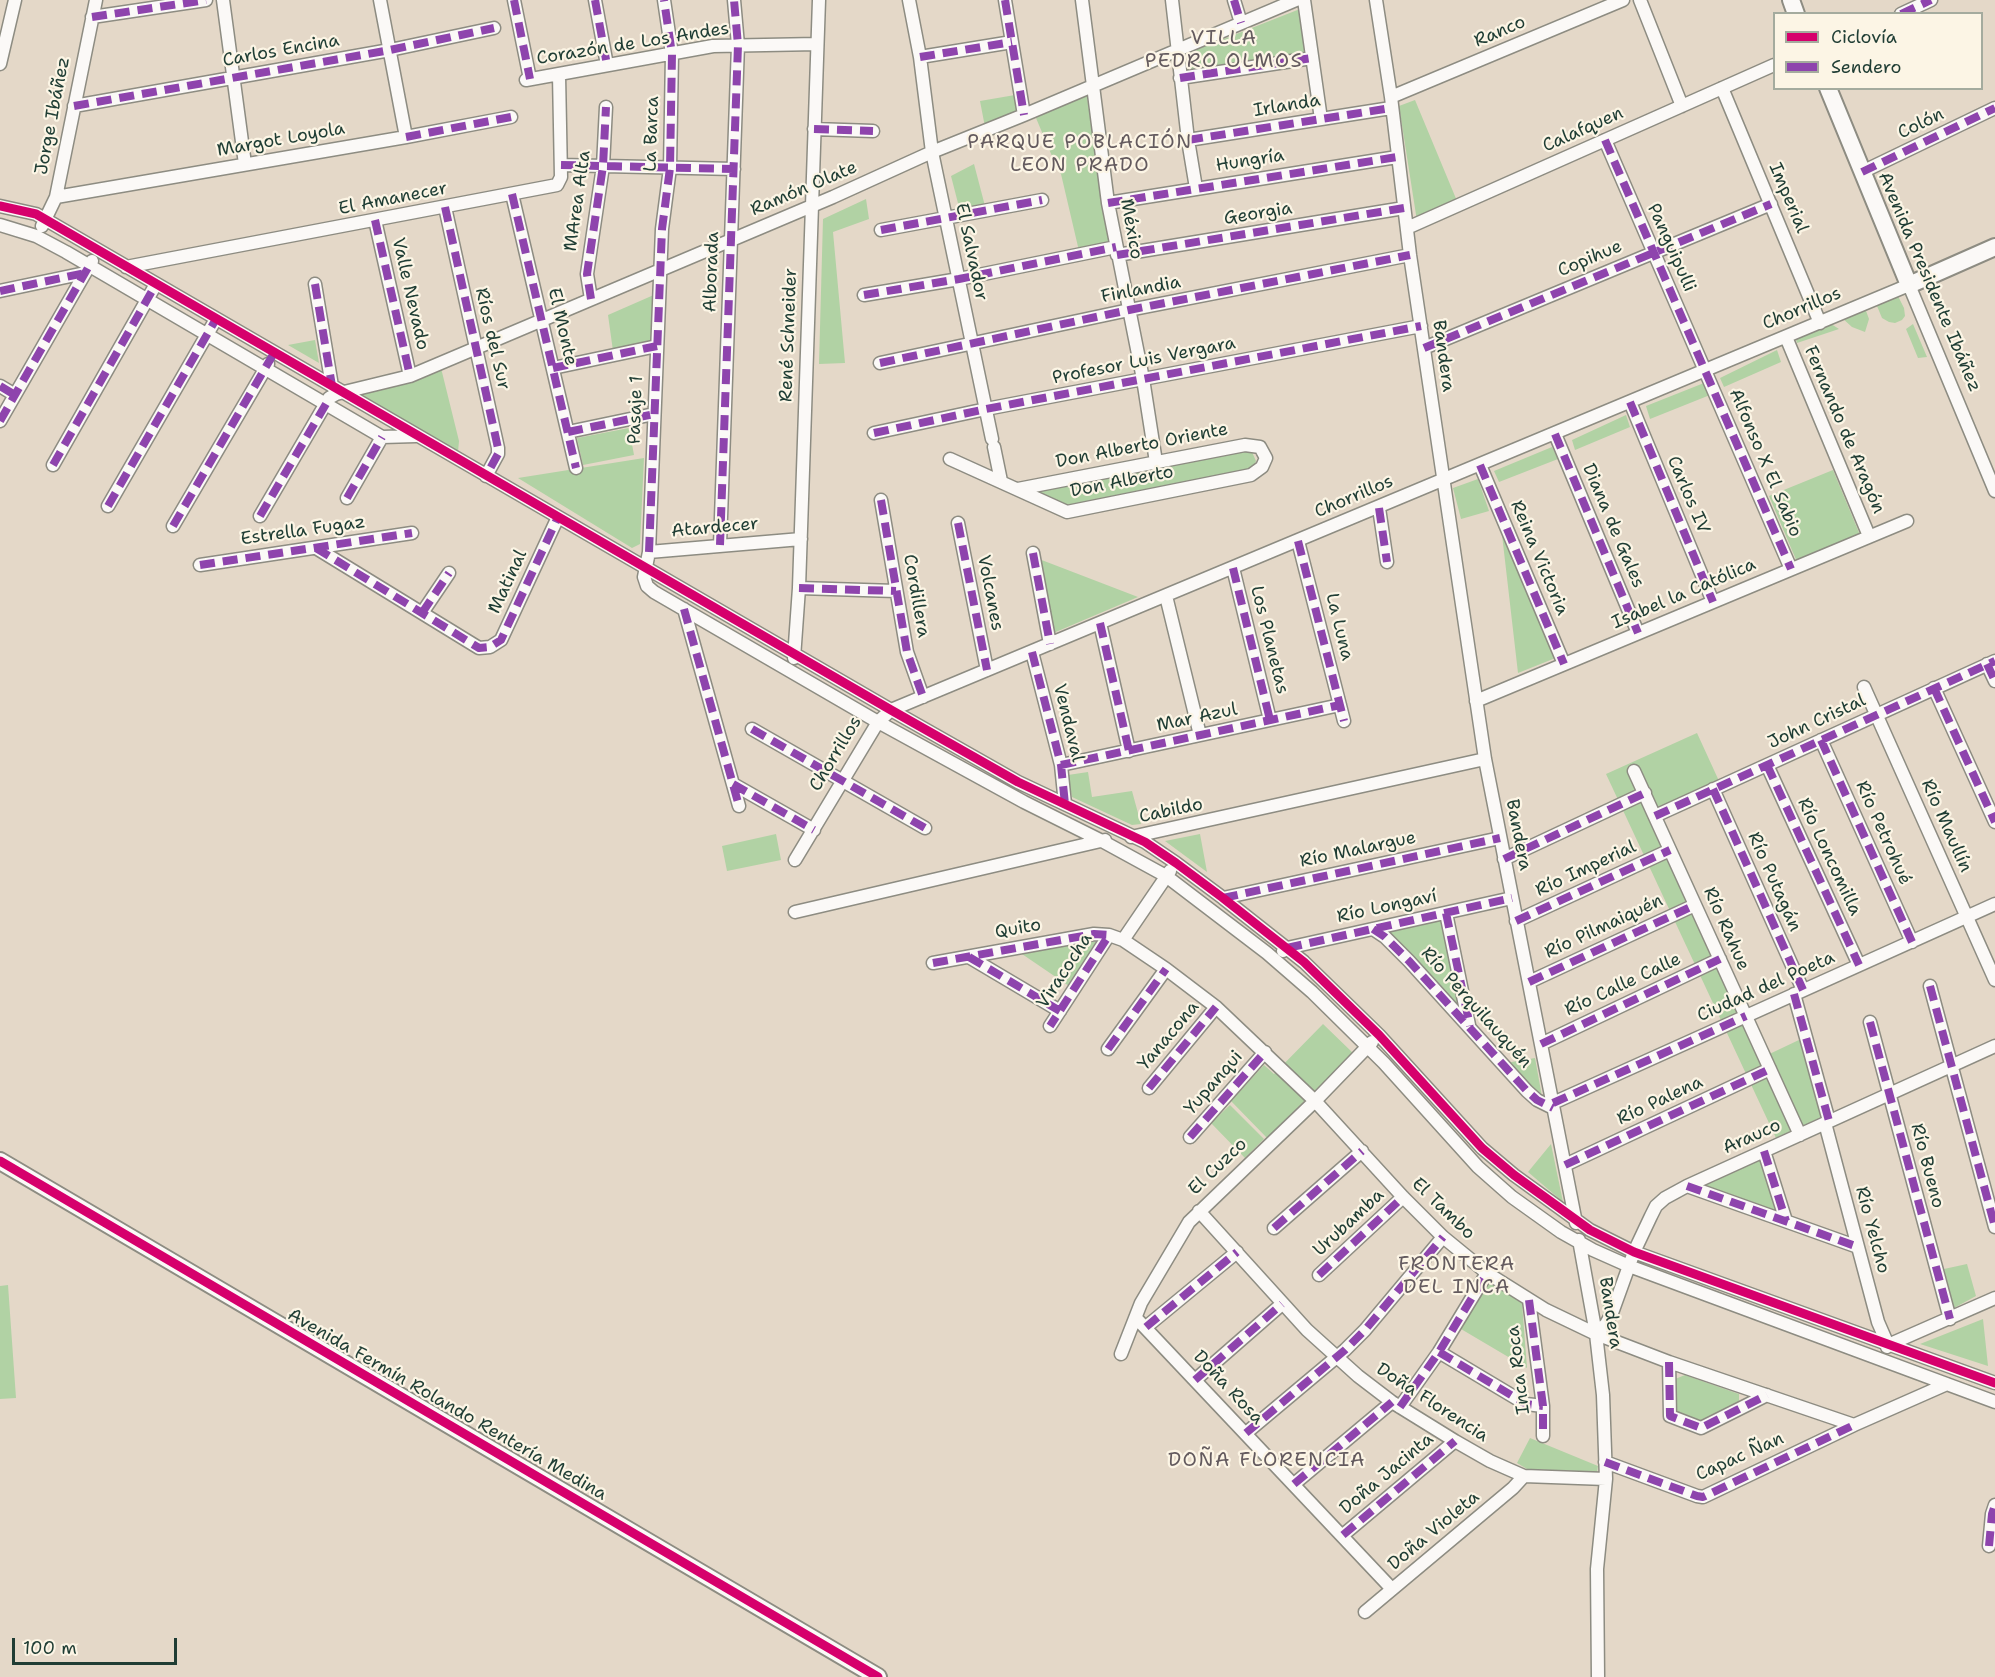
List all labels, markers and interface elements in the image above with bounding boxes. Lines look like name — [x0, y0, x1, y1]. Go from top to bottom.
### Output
street label: Ranco — [1471, 12, 1529, 52]
legend — [1773, 12, 1983, 90]
street label: Corazón de Los Andes — [535, 18, 731, 70]
text: Ciclovía — [1831, 25, 1897, 49]
district label: VILLA PEDRO OLMOS — [1145, 27, 1303, 74]
street label: Carlos Encina — [221, 30, 341, 72]
street label: Jorge Ibáñez — [31, 55, 75, 177]
text: Sendero — [1831, 55, 1901, 79]
street label: Irlanda — [1252, 90, 1322, 122]
street label: La Barca — [640, 96, 664, 172]
street label: Calafquen — [1539, 103, 1627, 157]
street label: Colón — [1895, 104, 1947, 144]
street label: Margot Loyola — [215, 118, 347, 162]
district label: PARQUE POBLACIÓN LEON PRADO — [967, 131, 1193, 178]
street label: Hungría — [1214, 145, 1286, 177]
street label: MArea Alta — [560, 149, 596, 253]
street label: Ramón Olate — [747, 157, 861, 221]
street label: Imperial — [1764, 160, 1812, 236]
street label: Avenida Presidente Ibáñez — [1873, 169, 1985, 395]
street label: El Amanecer — [337, 178, 449, 220]
street label: México — [1115, 197, 1147, 261]
street label: Georgia — [1222, 198, 1294, 230]
street label: El Salvador — [950, 201, 992, 303]
street label: Panguipulli — [1642, 201, 1700, 295]
street label: Alborada — [700, 231, 724, 313]
street label: Valle Nevado — [387, 236, 433, 352]
street label: Copihue — [1555, 236, 1625, 282]
street label: René Schneider — [776, 268, 802, 402]
street label: Finlandia — [1099, 272, 1183, 308]
street label: Chorrillos — [1759, 283, 1845, 335]
street label: Ríos del Sur — [470, 286, 514, 392]
street label: El Monte — [543, 286, 581, 368]
street label: Bandera — [1427, 319, 1459, 393]
street label: Profesor Luis Vergara — [1051, 333, 1237, 389]
street label: Fernando de Aragón — [1799, 343, 1889, 517]
street label: Pasaje 1 — [624, 375, 648, 445]
street label: Alfonso X El Sabio — [1724, 386, 1806, 540]
street label: Don Alberto Oriente — [1054, 419, 1230, 473]
street label: Carlos IV — [1662, 453, 1714, 537]
street label: Don Alberto — [1069, 461, 1175, 503]
street label: Diana de Gales — [1577, 461, 1649, 591]
street label: Chorrillos — [1311, 471, 1397, 523]
street label: Reina Victoria — [1505, 497, 1573, 619]
street label: Estrella Fugaz — [239, 512, 367, 550]
street label: Atardecer — [670, 513, 760, 543]
street label: Matinal — [484, 547, 532, 617]
street label: Cordillera — [898, 553, 934, 639]
street label: Volcanes — [972, 553, 1008, 633]
street label: Isabel la Católica — [1609, 554, 1759, 634]
street label: Los Planetas — [1245, 584, 1293, 696]
street label: La Luna — [1320, 591, 1358, 663]
street label: Vendaval — [1048, 682, 1088, 764]
street label: John Cristal — [1765, 690, 1869, 754]
street label: Mar Azul — [1155, 699, 1239, 737]
street label: Chorrillos — [805, 713, 867, 795]
street label: Río Maullín — [1916, 776, 1976, 876]
street label: Río Petrohué — [1851, 778, 1915, 888]
street label: Cabildo — [1137, 794, 1205, 828]
street label: Río Loncomilla — [1792, 795, 1866, 919]
street label: Bandera — [1501, 798, 1535, 872]
street label: Río Malargue — [1298, 827, 1418, 873]
street label: Río Putagán — [1743, 829, 1805, 935]
street label: Río Imperial — [1532, 836, 1640, 902]
street label: Río Rahue — [1698, 884, 1754, 974]
street label: Río Longaví — [1335, 886, 1439, 928]
street label: Río Pilmaiquén — [1541, 890, 1667, 964]
street label: Quito — [993, 914, 1043, 944]
street label: Viracocha — [1033, 929, 1097, 1013]
street label: Río Perquilauquén — [1416, 943, 1536, 1073]
street label: Ciudad del Poeta — [1694, 947, 1838, 1027]
street label: Río Calle Calle — [1561, 949, 1685, 1021]
street label: Yanacona — [1134, 997, 1204, 1075]
street label: Yupanqui — [1180, 1046, 1248, 1120]
street label: Río Palena — [1614, 1072, 1706, 1130]
street label: Arauco — [1720, 1115, 1784, 1159]
street label: Río Bueno — [1905, 1121, 1949, 1211]
street label: El Cuzco — [1184, 1134, 1252, 1200]
street label: El Tambo — [1407, 1174, 1479, 1244]
street label: Río Yelcho — [1850, 1184, 1894, 1276]
street label: Urubamba — [1309, 1185, 1389, 1261]
district label: FRONTERA DEL INCA — [1398, 1253, 1516, 1300]
street label: Bandera — [1594, 1276, 1626, 1350]
street label: Avenida Fermín Rolando Rentería Medina — [284, 1304, 610, 1506]
street label: Inca Roca — [1503, 1324, 1535, 1416]
street label: Doña Rosa — [1188, 1347, 1268, 1429]
street label: Doña Florencia — [1372, 1359, 1492, 1447]
street label: Capac Ñan — [1693, 1428, 1787, 1486]
street label: Doña Jacinta — [1336, 1429, 1438, 1519]
district label: DOÑA FLORENCIA — [1168, 1449, 1366, 1473]
street label: Doña Violeta — [1384, 1487, 1484, 1575]
scale bar — [15, 1626, 180, 1664]
text: 100 m — [23, 1636, 77, 1660]

